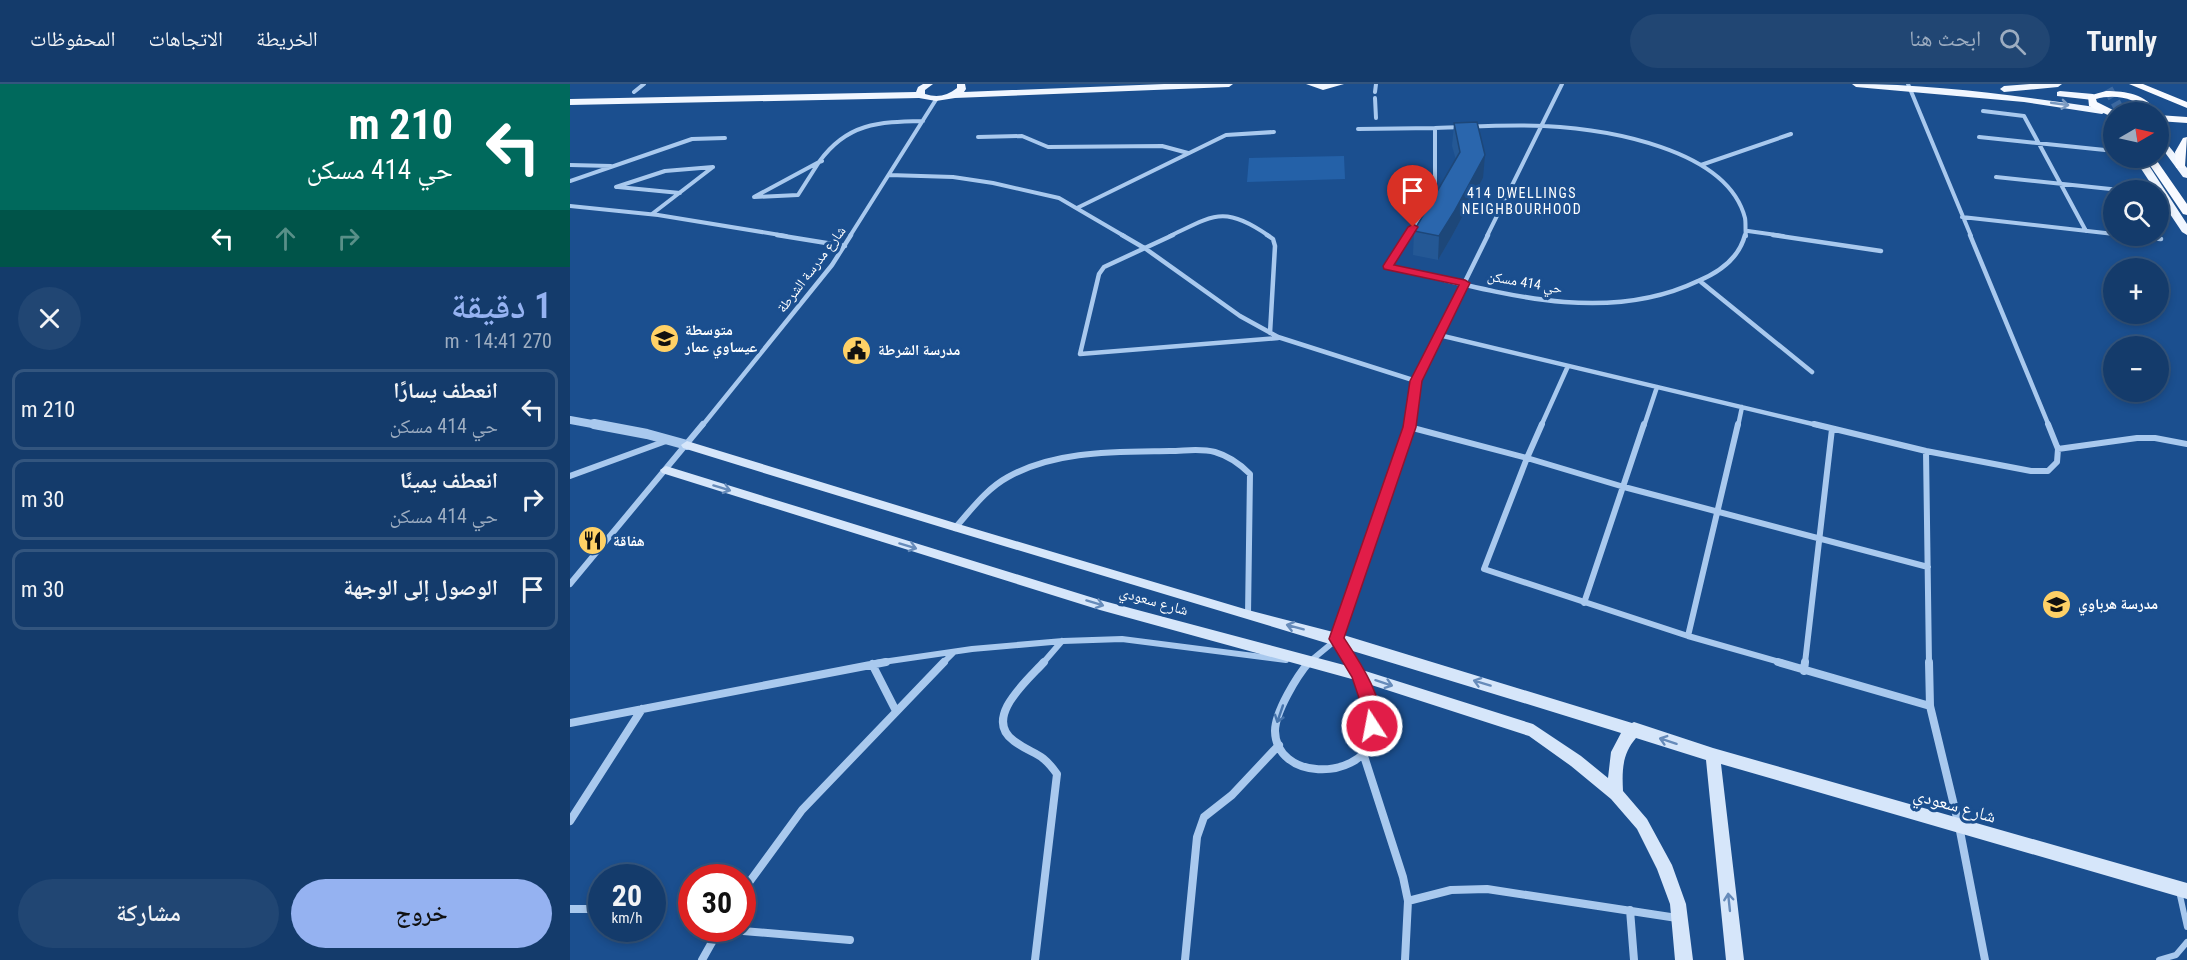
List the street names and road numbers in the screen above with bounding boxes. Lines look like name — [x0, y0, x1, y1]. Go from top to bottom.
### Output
street label: شارع مدرسة الشرطة — [773, 223, 850, 316]
street label: حي 414 مسكن — [1486, 268, 1564, 300]
street label: شارع سعودي — [1117, 583, 1191, 622]
street label: شارع سعودي — [1910, 783, 1999, 831]

